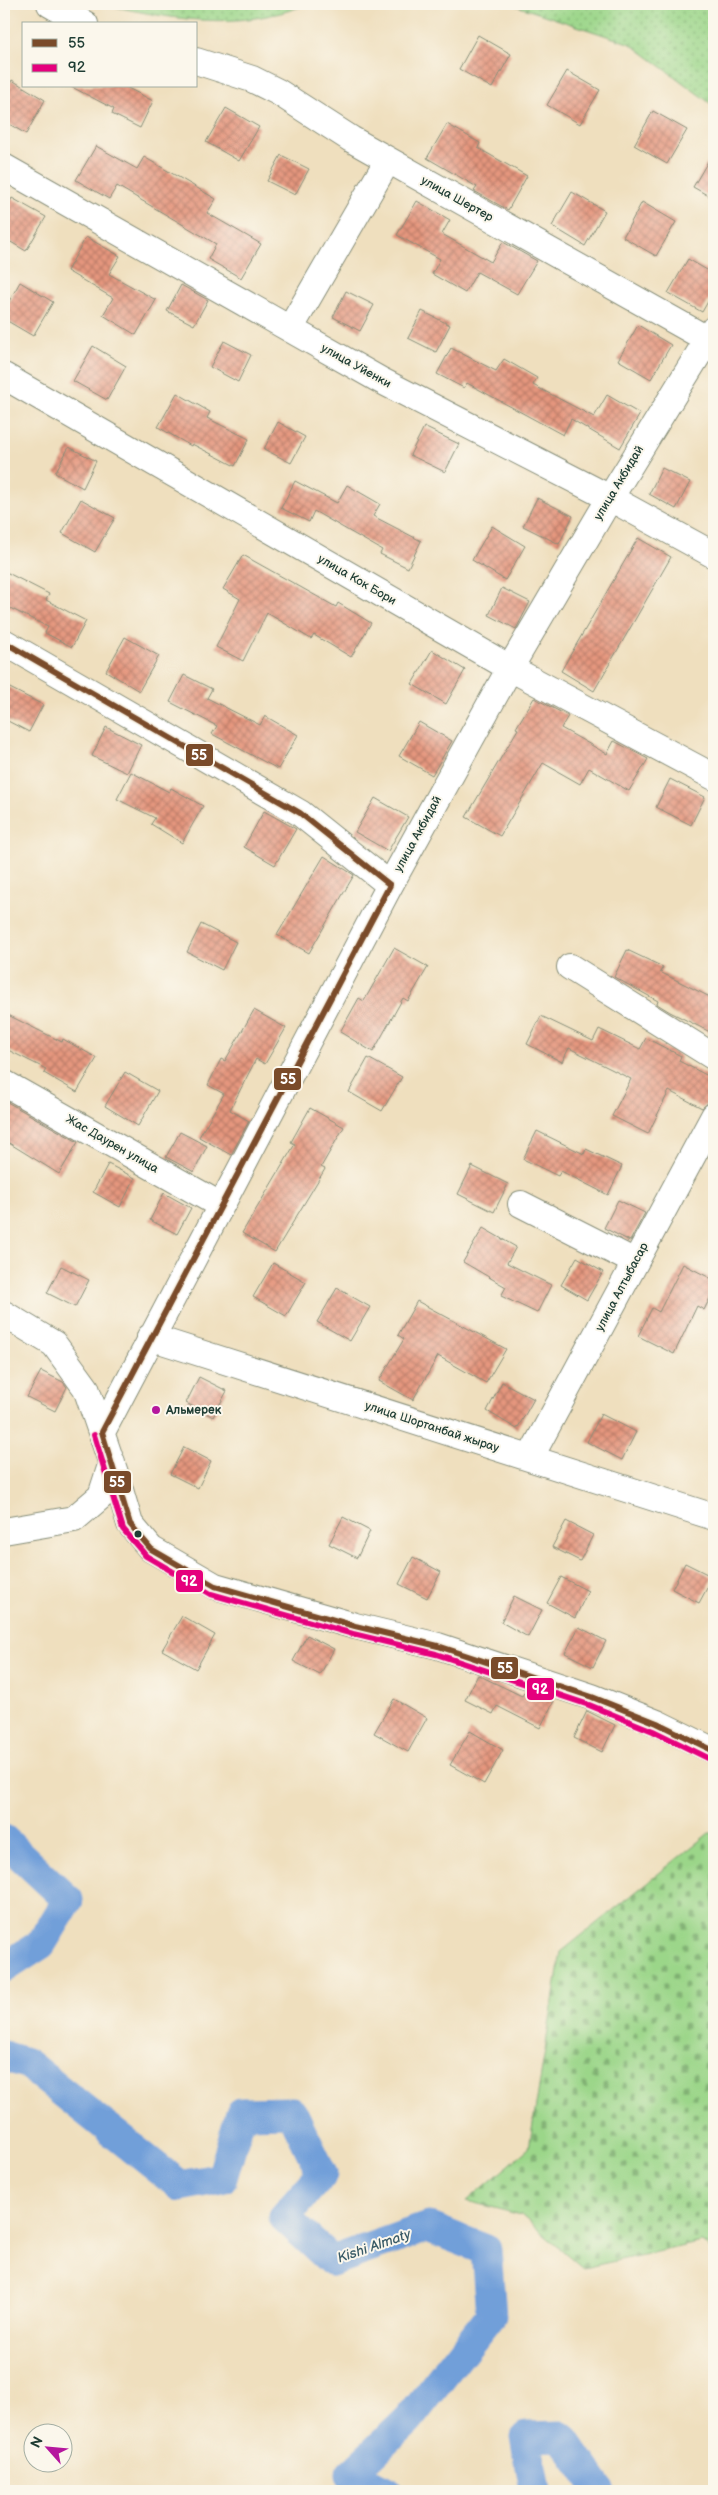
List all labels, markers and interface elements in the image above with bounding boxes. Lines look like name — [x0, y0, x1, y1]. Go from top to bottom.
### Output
legend — [22, 22, 198, 88]
text: 55 — [68, 34, 85, 53]
text: 92 — [68, 58, 86, 77]
street label: улица Шертер — [418, 173, 496, 225]
street label: улица Уйенки — [318, 341, 394, 391]
street label: улица Акбидай — [591, 443, 647, 523]
street label: улица Кок Бори — [315, 551, 399, 609]
line badge: 55 — [185, 743, 214, 767]
text: 55 — [191, 747, 207, 764]
street label: улица Акбидай — [391, 793, 445, 875]
line badge: 55 — [273, 1067, 302, 1091]
text: 55 — [280, 1071, 296, 1088]
street label: Жас Даурен улица — [63, 1111, 161, 1177]
street label: улица Алтыбасар — [592, 1240, 652, 1334]
street label: улица Шортанбай жырау — [363, 1398, 501, 1456]
place label: Альмерек — [165, 1403, 222, 1418]
marker: Альмерек — [150, 1404, 162, 1416]
line badge: 55 — [103, 1470, 132, 1494]
text: 55 — [109, 1474, 125, 1491]
unlabelled marker — [133, 1529, 143, 1539]
line badge: 92 — [175, 1569, 204, 1593]
text: 92 — [181, 1573, 198, 1590]
line badge: 55 — [490, 1656, 519, 1680]
text: 55 — [497, 1660, 513, 1677]
line badge: 92 — [526, 1677, 555, 1701]
text: 92 — [532, 1681, 549, 1698]
water label: Kіshі Almaty — [335, 2225, 414, 2266]
north arrow — [22, 2422, 72, 2472]
text: N — [27, 2434, 47, 2451]

